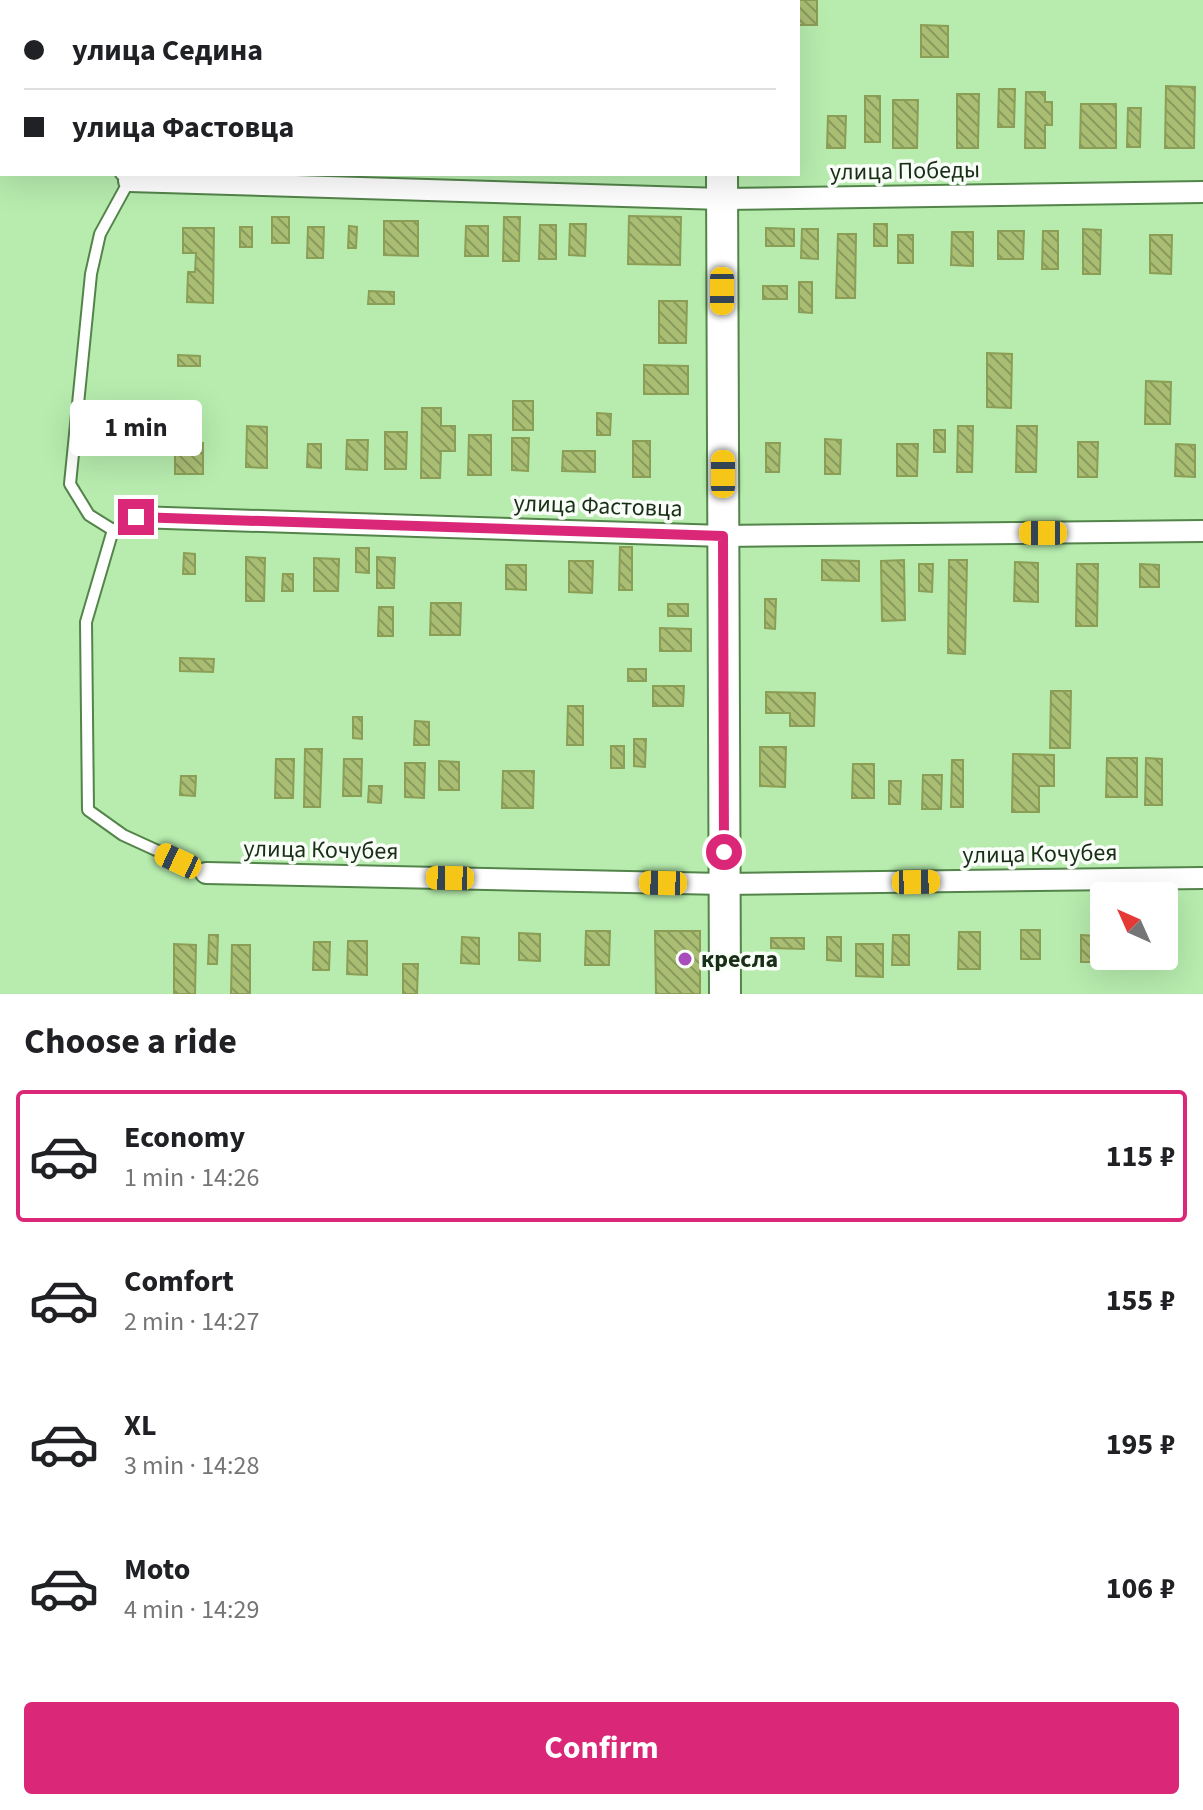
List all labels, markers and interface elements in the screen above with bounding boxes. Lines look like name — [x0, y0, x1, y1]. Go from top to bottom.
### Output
text: улица Седина — [72, 29, 263, 72]
text: улица Фастовца — [72, 106, 294, 149]
street label: улица Победы — [830, 152, 980, 190]
car — [710, 267, 734, 315]
callout: 1 min — [70, 401, 202, 457]
text: 1 min — [104, 409, 168, 446]
car — [711, 450, 735, 498]
street label: улица Фастовца — [513, 486, 683, 526]
route end — [118, 499, 154, 535]
car — [1019, 521, 1067, 545]
street label: улица Кочубея — [243, 831, 399, 869]
route start — [706, 834, 742, 870]
street label: улица Кочубея — [962, 835, 1118, 873]
car — [151, 840, 205, 882]
car — [426, 866, 474, 890]
car — [892, 870, 940, 894]
car — [639, 871, 687, 895]
north arrow — [1090, 882, 1178, 970]
map controls — [1090, 882, 1178, 970]
place label: кресла — [701, 942, 778, 977]
marker: кресла — [676, 950, 694, 968]
text: Choose a ride — [24, 1016, 237, 1067]
text: Economy — [124, 1116, 245, 1159]
icon: car — [28, 1120, 100, 1192]
text: 115 ₽ — [1106, 1135, 1175, 1178]
text: 1 min · 14:26 — [124, 1159, 259, 1196]
text: Comfort — [124, 1260, 234, 1303]
icon: car — [28, 1264, 100, 1336]
text: 155 ₽ — [1106, 1279, 1175, 1322]
text: 2 min · 14:27 — [124, 1303, 259, 1340]
text: XL — [124, 1404, 157, 1447]
icon: car — [28, 1408, 100, 1480]
text: 195 ₽ — [1106, 1423, 1175, 1466]
text: 3 min · 14:28 — [124, 1447, 259, 1484]
text: Moto — [124, 1548, 190, 1591]
icon: car — [28, 1552, 100, 1624]
text: 106 ₽ — [1106, 1567, 1175, 1610]
text: 4 min · 14:29 — [124, 1591, 259, 1628]
button: Confirm — [24, 1702, 1179, 1794]

